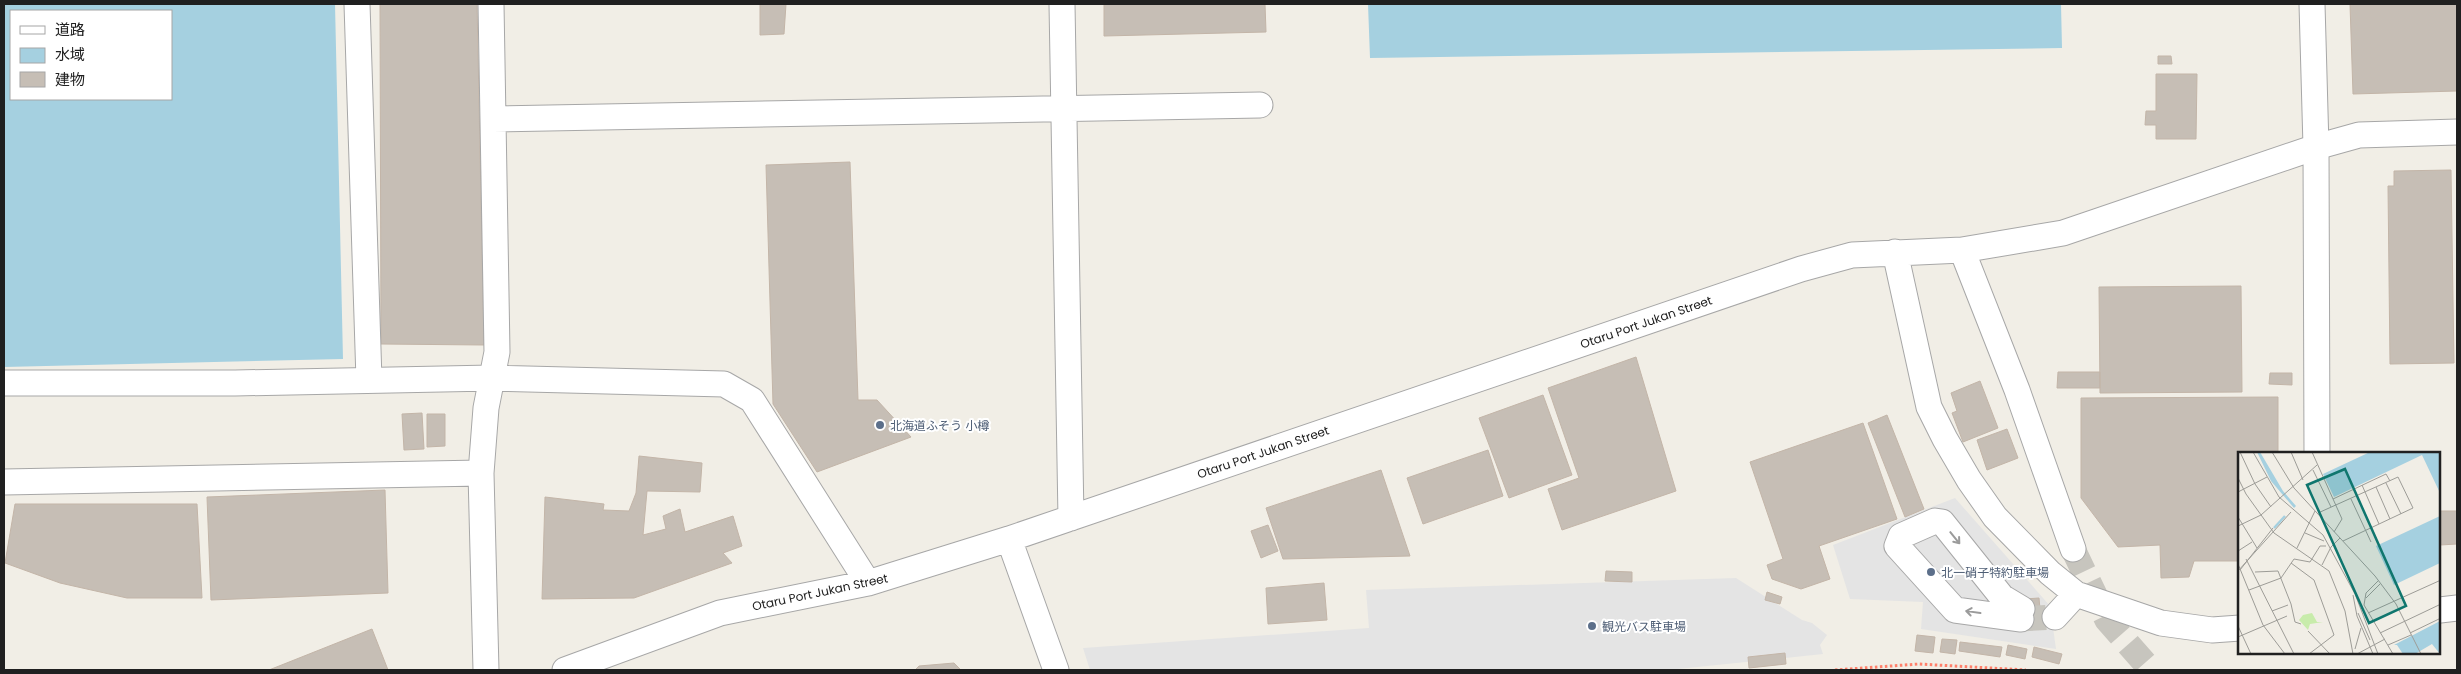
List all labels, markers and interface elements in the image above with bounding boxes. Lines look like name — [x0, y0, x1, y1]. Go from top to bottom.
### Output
legend — [10, 10, 172, 100]
text: 道路 — [55, 19, 85, 40]
text: 水域 — [55, 44, 85, 65]
text: 建物 — [55, 69, 85, 90]
street label: Otaru Port Jukan Street — [1578, 291, 1714, 353]
place label: 北海道ふそう 小樽 — [890, 417, 989, 434]
marker: 北海道ふそう 小樽 — [874, 419, 886, 431]
street label: Otaru Port Jukan Street — [1195, 421, 1331, 483]
inset map — [2238, 452, 2441, 654]
one-way arrow — [1949, 531, 1960, 544]
place label: 北一硝子特約駐車場 — [1941, 564, 2049, 581]
marker: 北一硝子特約駐車場 — [1925, 566, 1937, 578]
street label: Otaru Port Jukan Street — [751, 569, 889, 615]
one-way arrow — [1965, 607, 1981, 617]
place label: 観光バス駐車場 — [1602, 618, 1686, 635]
marker: 観光バス駐車場 — [1586, 620, 1598, 632]

